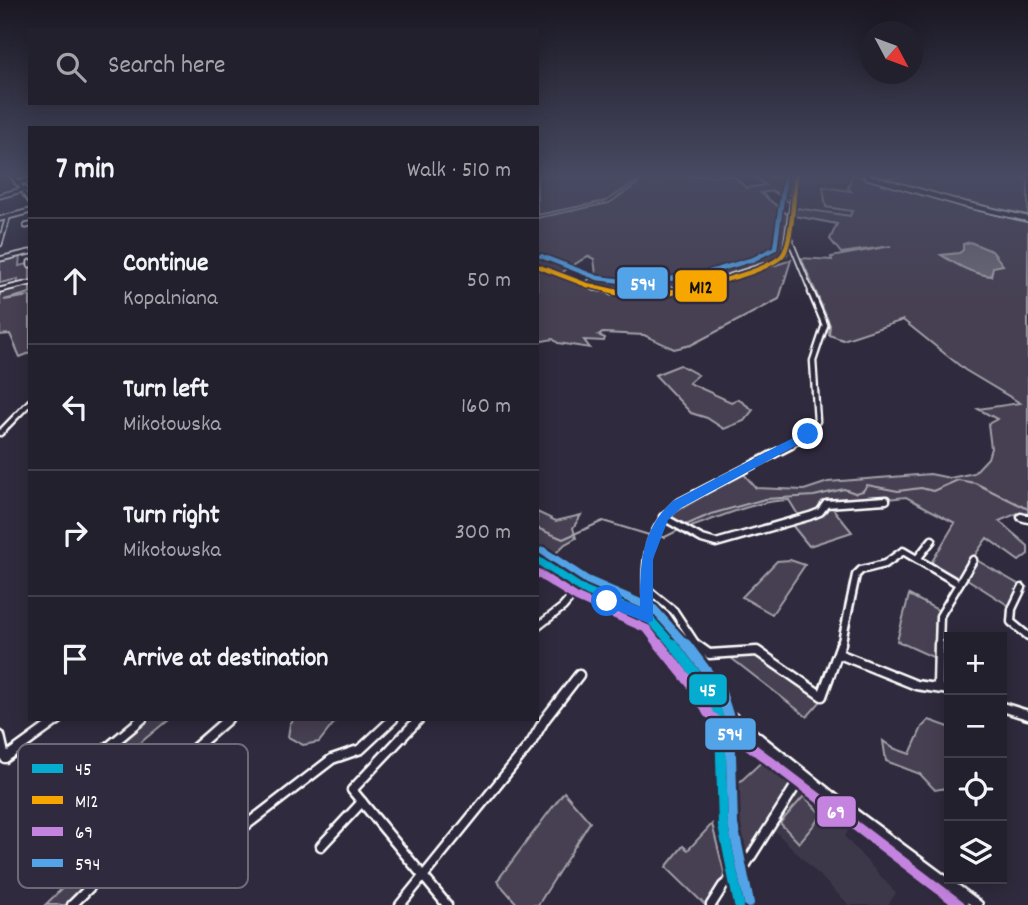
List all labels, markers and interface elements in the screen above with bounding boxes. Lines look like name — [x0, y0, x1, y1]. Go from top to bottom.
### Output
north arrow — [860, 21, 923, 84]
search box — [28, 28, 539, 105]
icon: search — [52, 48, 90, 86]
text: Search here — [108, 48, 226, 85]
text: 7 min — [56, 150, 114, 193]
text: Walk · 510 m — [407, 155, 511, 188]
text: Continue — [123, 246, 208, 283]
icon: ahead — [56, 262, 94, 300]
text: 50 m — [467, 265, 511, 298]
line badge: 594 — [616, 266, 669, 300]
line badge: M12 — [674, 269, 728, 303]
text: 594 — [630, 273, 656, 300]
text: M12 — [689, 276, 713, 303]
text: Kopalniana — [123, 283, 218, 316]
text: Turn left — [123, 372, 209, 409]
icon: left — [56, 388, 94, 426]
text: 160 m — [461, 391, 511, 424]
text: Mikołowska — [123, 409, 221, 442]
route end — [792, 418, 823, 449]
text: Turn right — [123, 498, 220, 535]
icon: right — [56, 514, 94, 552]
text: 300 m — [455, 517, 511, 550]
text: Mikołowska — [123, 535, 221, 568]
route start — [591, 585, 622, 616]
map controls — [944, 632, 1007, 884]
button: + — [944, 632, 1007, 695]
icon: arrive — [56, 640, 94, 678]
text: Arrive at destination — [123, 641, 328, 678]
line badge: 45 — [688, 673, 728, 706]
text: 45 — [700, 679, 717, 706]
button: − — [944, 695, 1007, 758]
line badge: 594 — [704, 717, 757, 751]
text: 594 — [717, 723, 743, 750]
legend — [18, 744, 248, 888]
text: 45 — [75, 758, 92, 785]
button: locate — [944, 758, 1007, 821]
text: M12 — [75, 790, 99, 817]
line badge: 69 — [816, 795, 857, 828]
text: 69 — [827, 801, 845, 828]
text: 69 — [75, 821, 93, 848]
button: layers — [944, 821, 1007, 884]
text: 594 — [75, 853, 100, 880]

